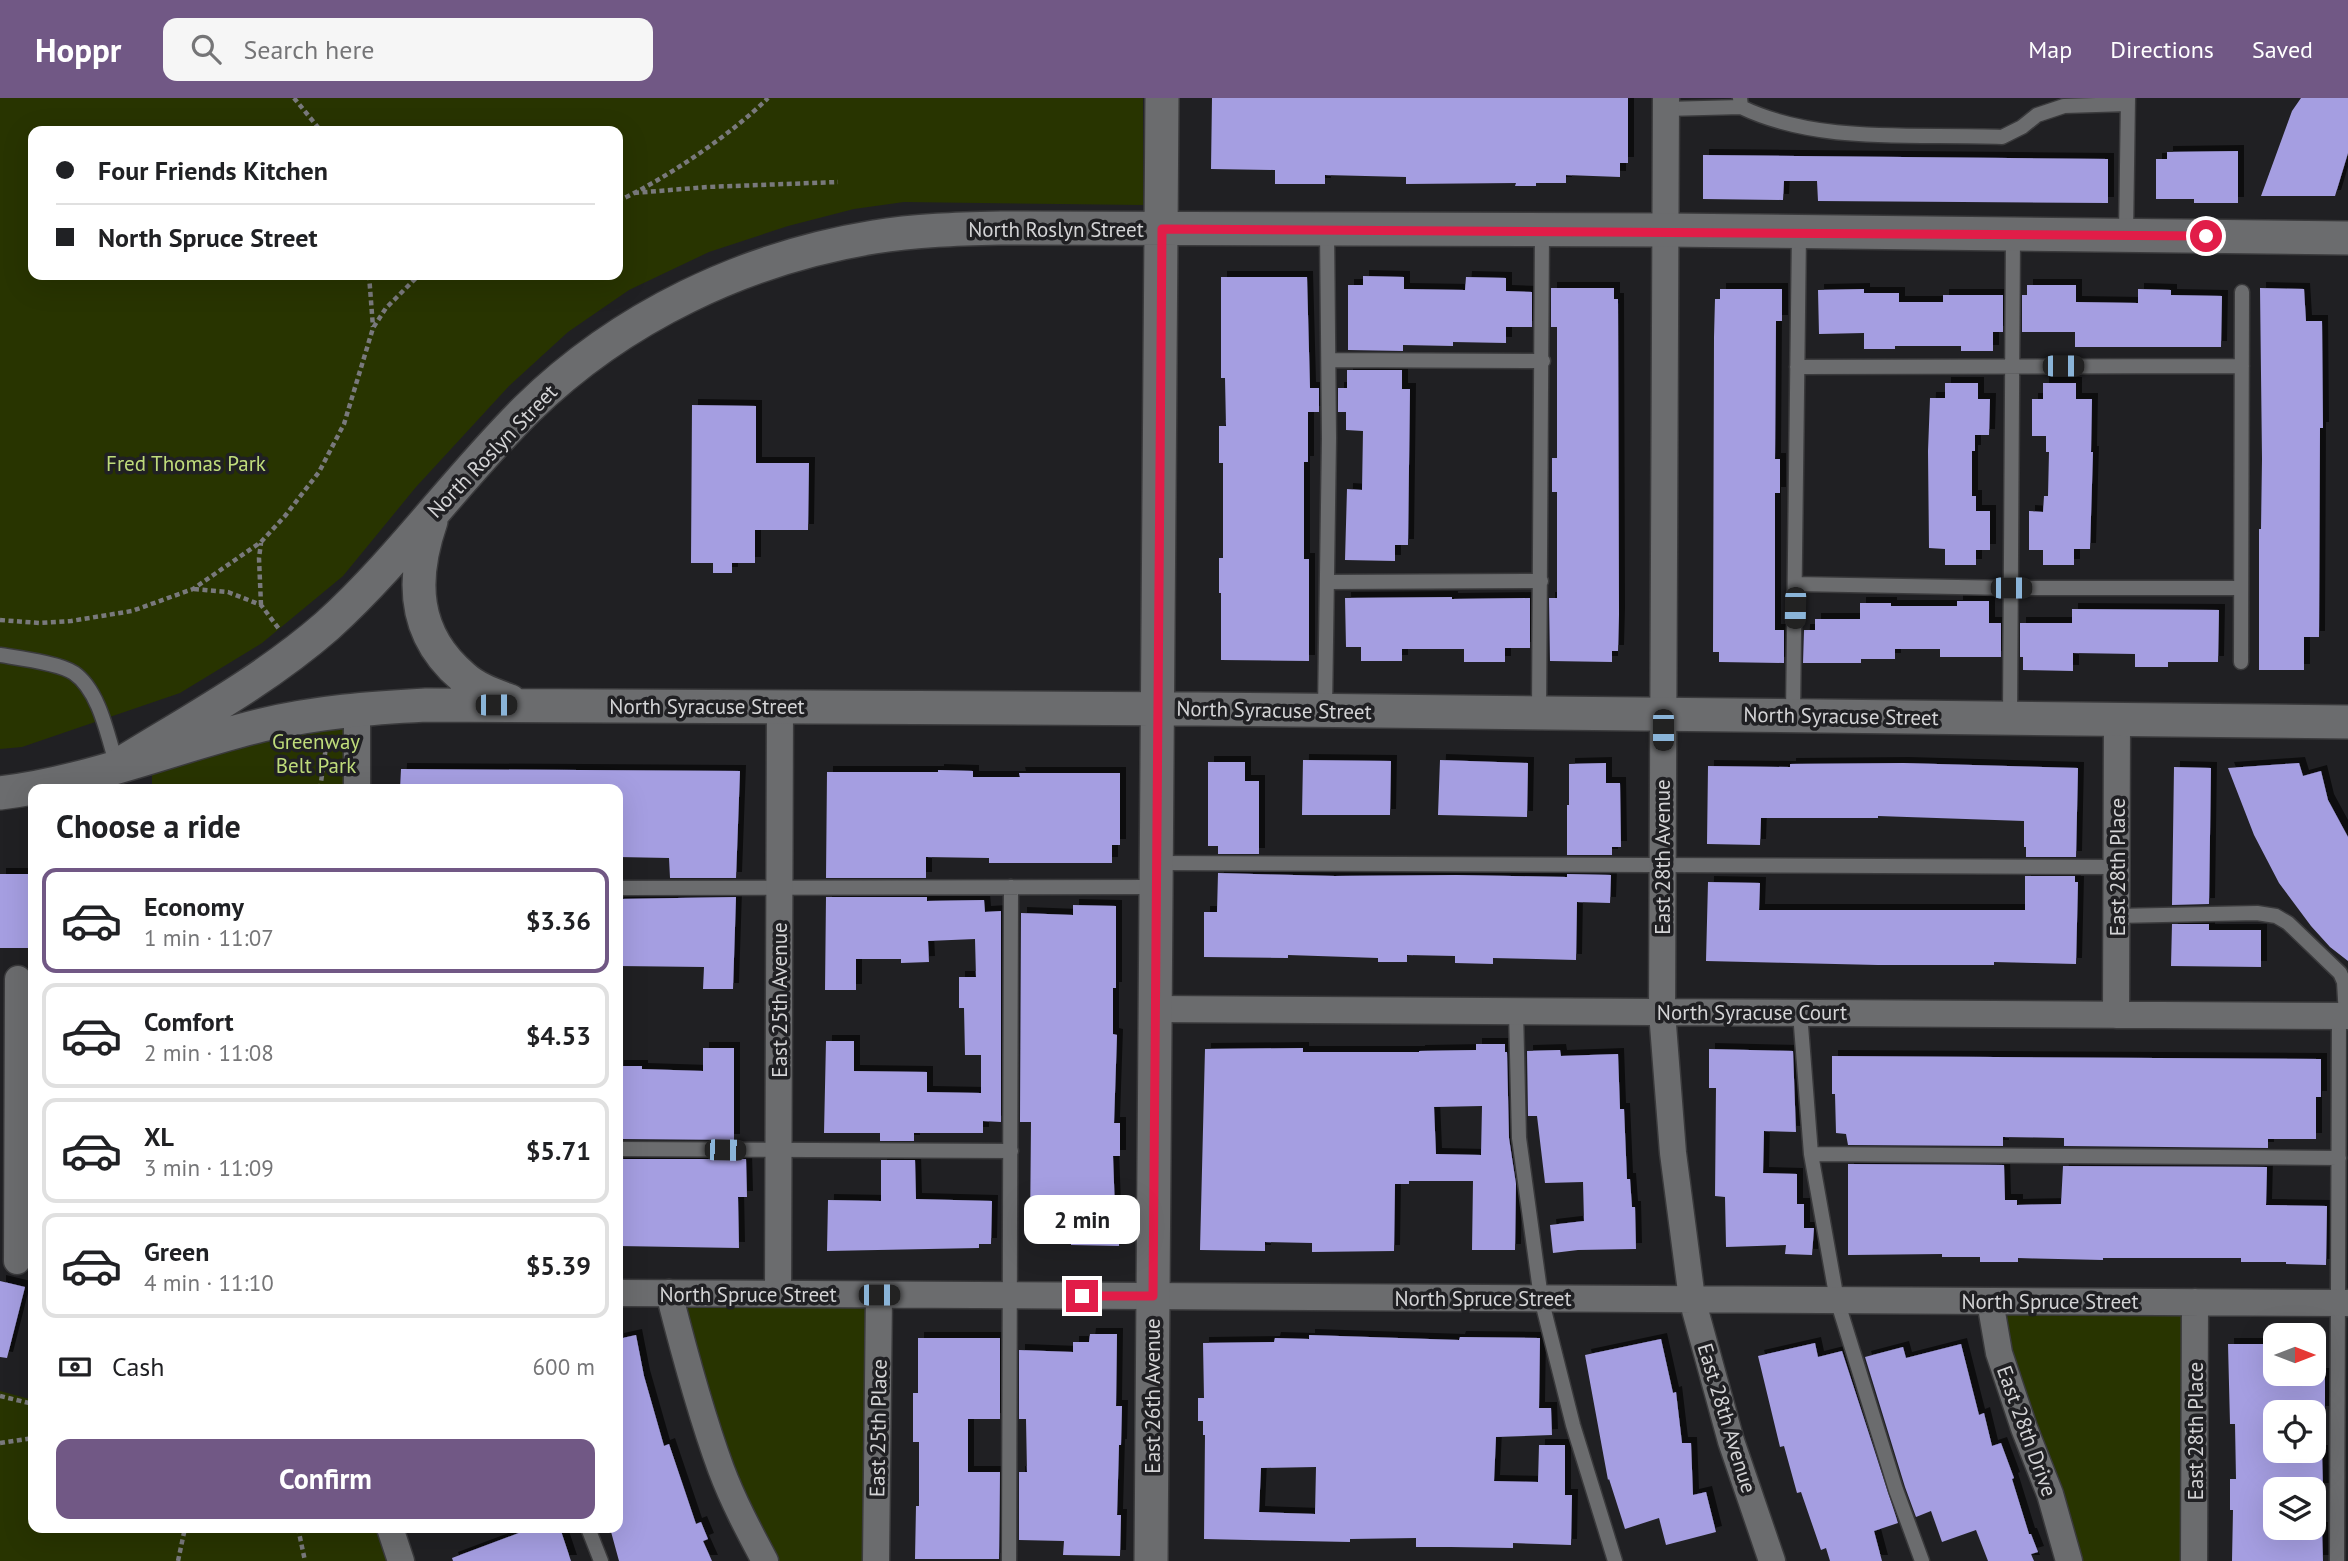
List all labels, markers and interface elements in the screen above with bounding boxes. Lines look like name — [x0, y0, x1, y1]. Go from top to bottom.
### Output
search box — [163, 18, 653, 81]
text: Hoppr — [35, 28, 121, 71]
icon: search — [187, 30, 225, 68]
text: Search here — [243, 33, 375, 66]
text: Map — [2028, 34, 2072, 65]
text: Directions — [2110, 34, 2214, 65]
text: Saved — [2252, 34, 2313, 65]
text: Four Friends Kitchen — [98, 154, 328, 187]
street label: North Roslyn Street — [968, 216, 1144, 243]
route start — [2190, 220, 2222, 252]
text: North Spruce Street — [98, 221, 318, 254]
car — [2043, 356, 2085, 377]
street label: North Roslyn Street — [421, 378, 563, 524]
park label: Fred Thomas Park — [106, 450, 266, 477]
car — [1991, 578, 2033, 599]
car — [1785, 587, 1806, 629]
street label: North Syracuse Street — [609, 693, 805, 720]
car — [476, 695, 518, 716]
street label: North Syracuse Street — [1176, 695, 1372, 725]
street label: North Syracuse Street — [1743, 701, 1939, 731]
car — [1653, 709, 1674, 751]
park label: Greenway Belt Park — [272, 728, 360, 779]
street label: East 28th Avenue — [1649, 779, 1676, 935]
street label: East 28th Place — [2104, 798, 2131, 936]
text: Choose a ride — [56, 805, 241, 847]
icon: car — [60, 889, 123, 952]
text: Economy — [144, 890, 244, 923]
text: $3.36 — [526, 904, 591, 937]
street label: East 25th Avenue — [766, 922, 793, 1078]
text: 1 min · 11:07 — [144, 923, 274, 952]
street label: North Syracuse Court — [1657, 999, 1847, 1026]
icon: car — [60, 1004, 123, 1067]
text: Comfort — [144, 1005, 234, 1038]
text: $4.53 — [526, 1019, 591, 1052]
text: 2 min · 11:08 — [144, 1038, 274, 1067]
icon: car — [60, 1119, 123, 1182]
text: XL — [144, 1120, 174, 1153]
text: $5.71 — [526, 1134, 591, 1167]
car — [704, 1139, 747, 1161]
text: 3 min · 11:09 — [144, 1153, 274, 1182]
callout: 2 min — [1024, 1194, 1140, 1244]
text: 2 min — [1054, 1205, 1110, 1234]
icon: car — [60, 1234, 123, 1297]
text: Green — [144, 1235, 209, 1268]
text: $5.39 — [526, 1249, 591, 1282]
text: 4 min · 11:10 — [144, 1268, 274, 1297]
route end — [1066, 1280, 1098, 1312]
street label: North Spruce Street — [659, 1281, 837, 1308]
car — [859, 1285, 901, 1306]
street label: North Spruce Street — [1394, 1285, 1572, 1312]
street label: North Spruce Street — [1961, 1288, 2139, 1315]
street label: East 26th Avenue — [1139, 1318, 1166, 1474]
north arrow — [2263, 1323, 2326, 1386]
map controls — [2263, 1323, 2326, 1540]
street label: East 28th Avenue — [1691, 1340, 1763, 1496]
icon: cash — [56, 1348, 94, 1386]
text: Cash — [112, 1350, 164, 1383]
text: 600 m — [533, 1352, 595, 1381]
street label: East 25th Place — [863, 1359, 893, 1497]
street label: East 28th Drive — [1991, 1362, 2063, 1500]
street label: East 28th Place — [2182, 1362, 2209, 1500]
button: locate — [2263, 1400, 2326, 1463]
button: Confirm — [56, 1439, 595, 1519]
button: layers — [2263, 1477, 2326, 1540]

